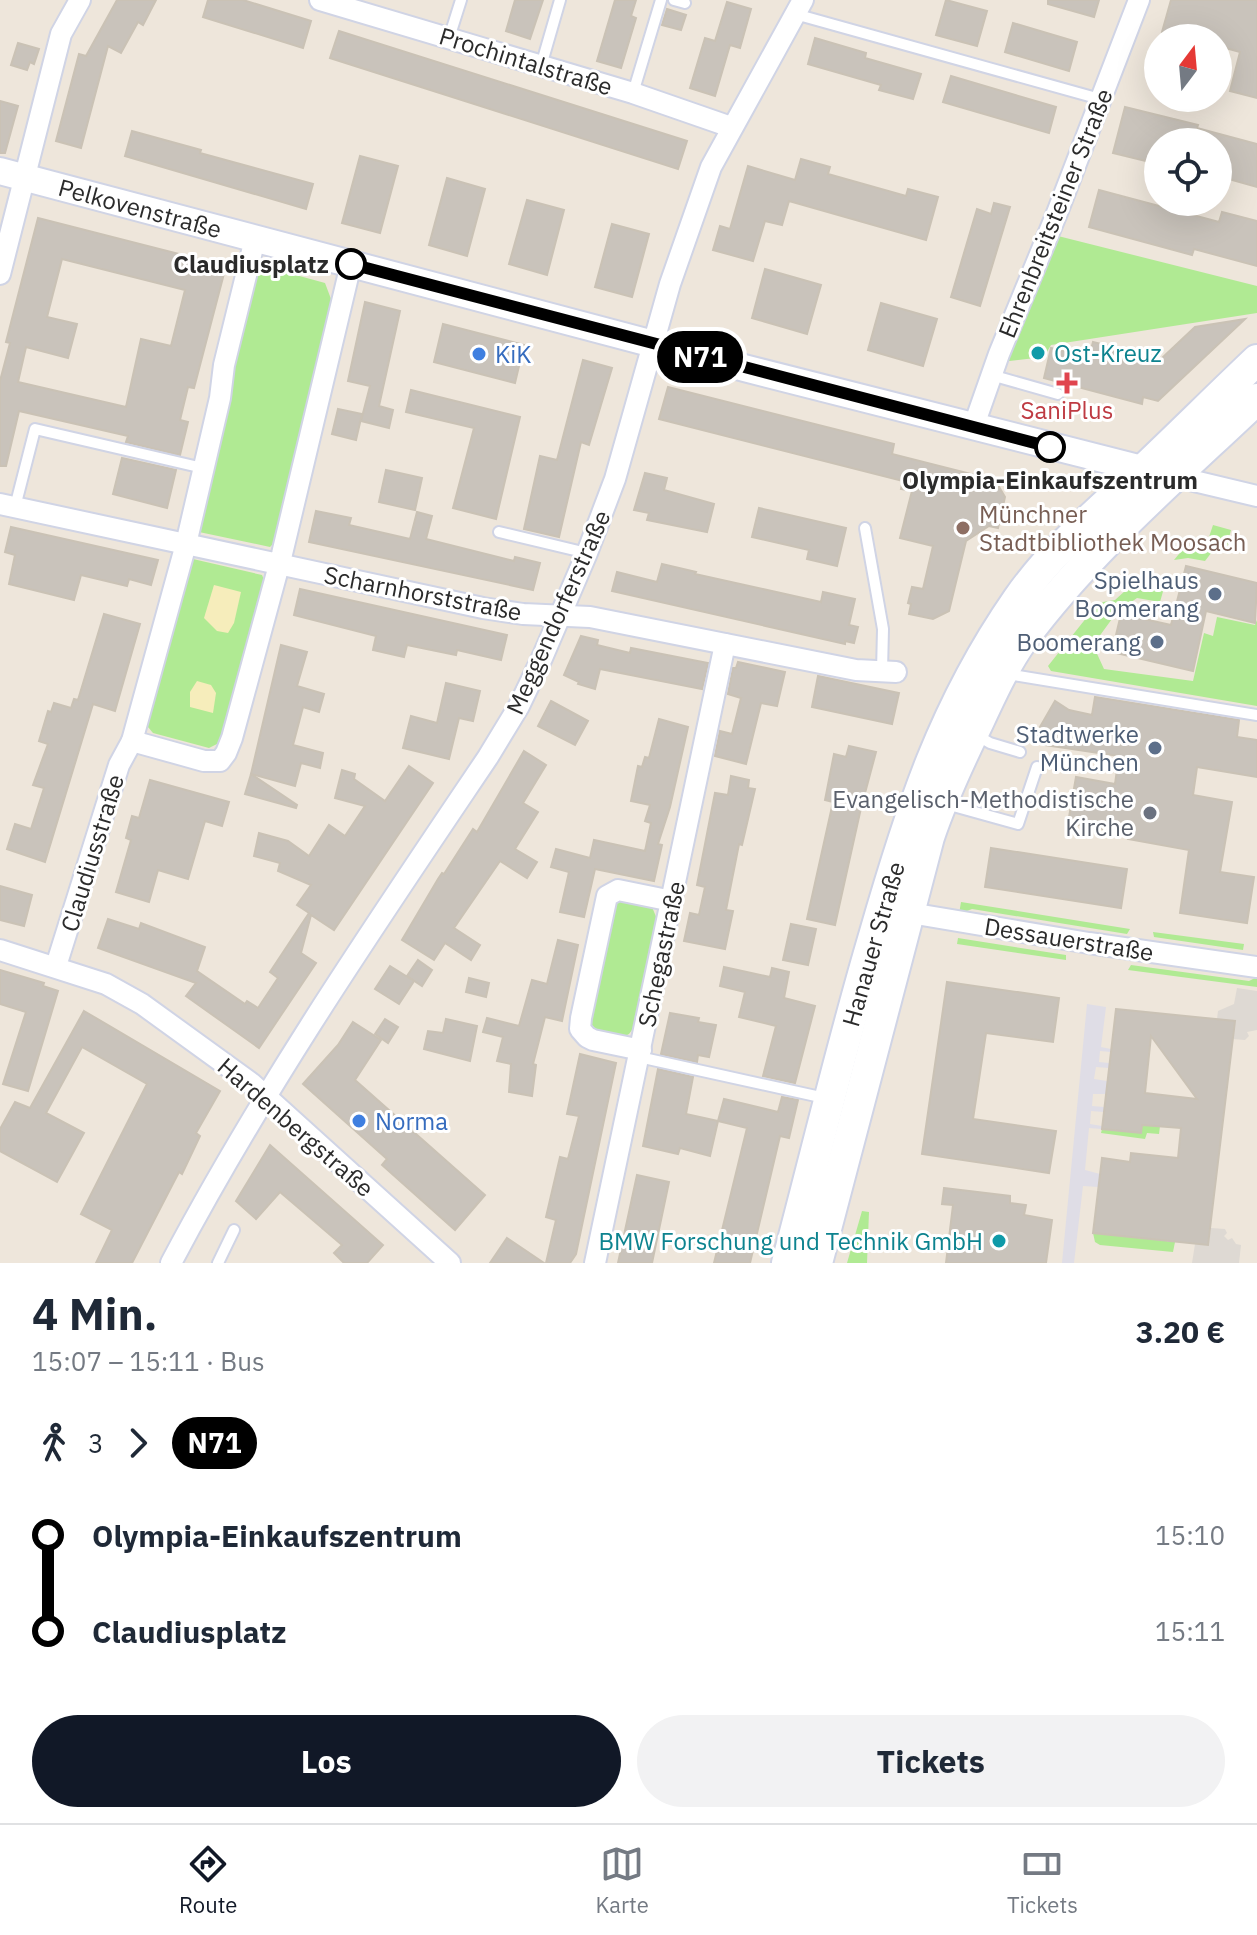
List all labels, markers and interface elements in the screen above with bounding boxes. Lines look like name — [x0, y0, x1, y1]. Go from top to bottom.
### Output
street label: Prochintalstraße — [435, 19, 617, 103]
north arrow — [1144, 24, 1232, 112]
map controls — [1144, 24, 1232, 216]
street label: Ehrenbreitsteiner Straße — [990, 84, 1120, 342]
button: locate — [1144, 128, 1232, 216]
street label: Pelkovenstraße — [55, 171, 225, 245]
place label: Claudiusplatz — [173, 248, 329, 280]
marker: Claudiusplatz — [336, 249, 366, 279]
line badge: N71 — [654, 331, 746, 383]
place label: Ost-Kreuz — [1054, 337, 1162, 369]
place label: KiK — [495, 338, 531, 370]
text: N71 — [673, 338, 727, 375]
marker: Ost-Kreuz — [1029, 344, 1047, 362]
marker: KiK — [470, 345, 488, 363]
marker: SaniPlus — [1058, 374, 1076, 392]
place label: SaniPlus — [1021, 394, 1113, 426]
marker: Olympia-Einkaufszentrum — [1035, 432, 1065, 462]
place label: Olympia-Einkaufszentrum — [902, 464, 1198, 496]
place label: Münchner Stadtbibliothek Moosach — [979, 498, 1246, 558]
street label: Meggendorferstraße — [499, 505, 617, 719]
marker: Münchner Stadtbibliothek Moosach — [954, 519, 972, 537]
street label: Scharnhorststraße — [321, 558, 525, 628]
place label: Spielhaus Boomerang — [1074, 564, 1199, 624]
marker: Spielhaus Boomerang — [1206, 585, 1224, 603]
place label: Boomerang — [1016, 626, 1141, 658]
marker: Boomerang — [1148, 633, 1166, 651]
place label: Stadtwerke München — [1016, 718, 1139, 778]
marker: Stadtwerke München — [1146, 739, 1164, 757]
street label: Claudiusstraße — [53, 770, 131, 936]
place label: Evangelisch-Methodistische Kirche — [832, 783, 1134, 843]
marker: Evangelisch-Methodistische Kirche — [1141, 804, 1159, 822]
street label: Hanauer Straße — [834, 858, 912, 1030]
street label: Schegastraße — [630, 878, 692, 1030]
street label: Dessauerstraße — [982, 910, 1156, 968]
street label: Hardenbergstraße — [211, 1050, 381, 1204]
place label: Norma — [375, 1105, 448, 1137]
marker: Norma — [350, 1112, 368, 1130]
place label: BMW Forschung und Technik GmbH — [598, 1225, 983, 1257]
marker: BMW Forschung und Technik GmbH — [990, 1232, 1008, 1250]
text: 4 Min. — [32, 1285, 157, 1342]
text: 3.20 € — [1136, 1312, 1225, 1351]
text: 15:07 – 15:11 · Bus — [32, 1344, 265, 1378]
icon: walk — [32, 1421, 76, 1465]
icon: forward — [116, 1421, 160, 1465]
text: N71 — [188, 1424, 241, 1461]
text: 3 — [88, 1426, 104, 1460]
text: Olympia-Einkaufszentrum — [92, 1516, 462, 1555]
text: 15:10 — [1155, 1518, 1225, 1552]
text: Claudiusplatz — [92, 1612, 287, 1651]
text: 15:11 — [1155, 1614, 1225, 1648]
button: Los — [32, 1715, 621, 1807]
button: Tickets — [637, 1715, 1225, 1807]
tab: Route — [179, 1842, 237, 1919]
tab: Karte — [596, 1842, 649, 1919]
tab: Tickets — [1007, 1842, 1078, 1919]

